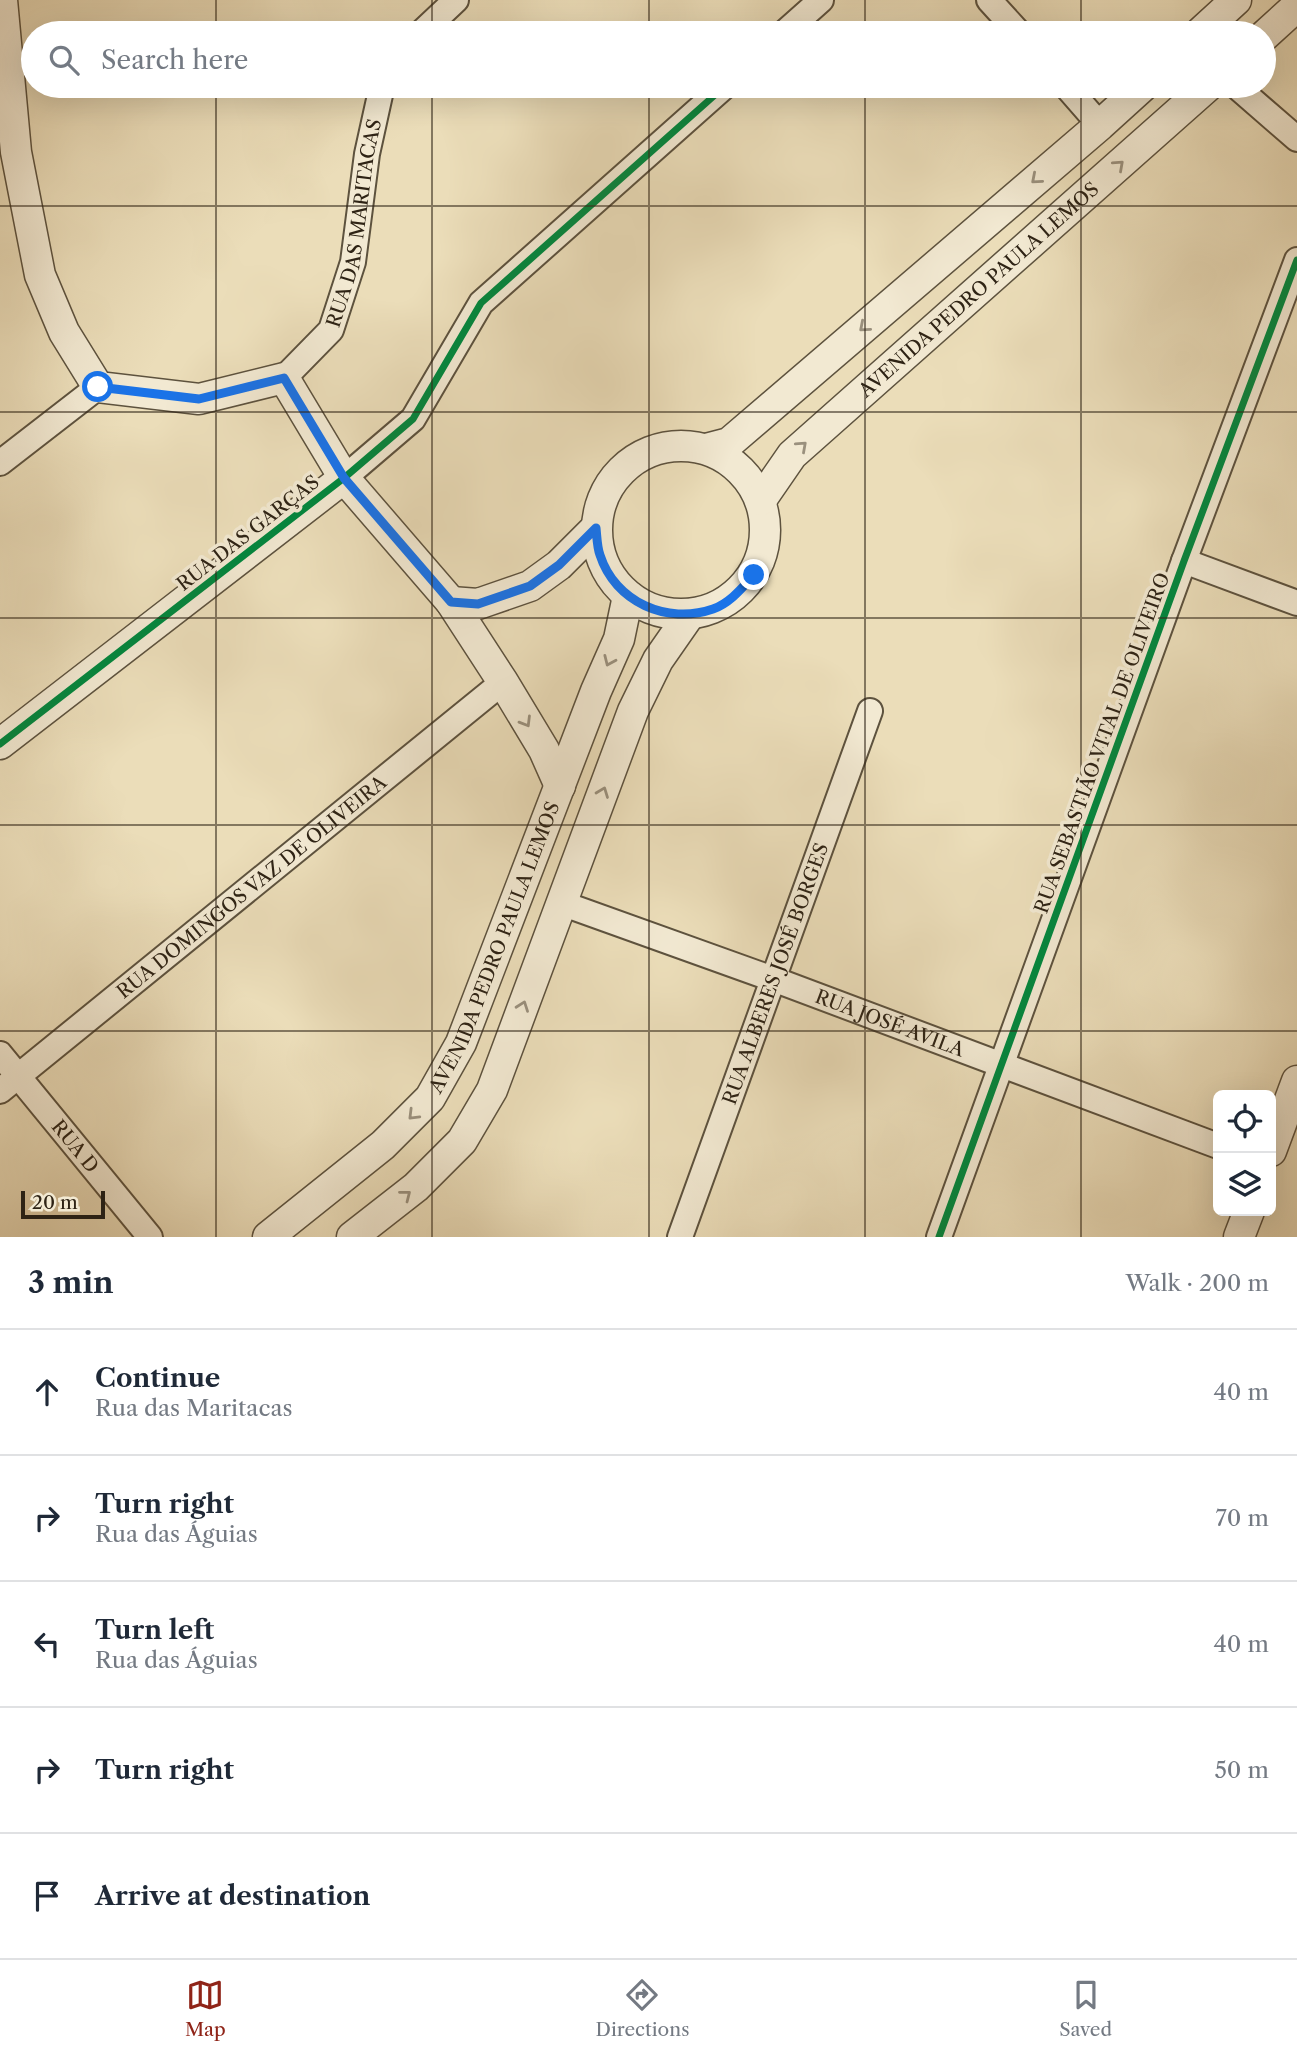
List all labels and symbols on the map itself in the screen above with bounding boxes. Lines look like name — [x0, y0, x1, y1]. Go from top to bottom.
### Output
street label: RUA DAS MARITACAS — [321, 117, 386, 330]
one-way arrow — [1111, 161, 1124, 173]
one-way arrow — [1032, 171, 1045, 183]
street label: AVENIDA PEDRO PAULA LEMOS — [853, 177, 1103, 403]
one-way arrow — [859, 319, 872, 331]
route start — [82, 371, 113, 402]
one-way arrow — [794, 442, 807, 454]
street label: RUA DAS GARÇAS — [172, 470, 324, 596]
route end — [738, 559, 769, 590]
street label: RUA SEBASTIÃO VITAL DE OLIVEIRO — [1029, 569, 1174, 916]
one-way arrow — [603, 654, 617, 667]
one-way arrow — [518, 715, 531, 728]
street label: RUA DOMINGOS VAZ DE OLIVEIRA — [112, 770, 392, 1003]
one-way arrow — [594, 787, 608, 799]
street label: AVENIDA PEDRO PAULA LEMOS — [423, 798, 564, 1098]
street label: RUA ALBERES JOSÉ BORGES — [717, 840, 833, 1107]
street label: RUA JOSÉ AVILA — [812, 984, 968, 1062]
one-way arrow — [515, 1000, 529, 1012]
one-way arrow — [408, 1107, 421, 1120]
street label: RUA D — [47, 1115, 104, 1177]
scale bar — [21, 1188, 105, 1220]
one-way arrow — [398, 1191, 410, 1204]

